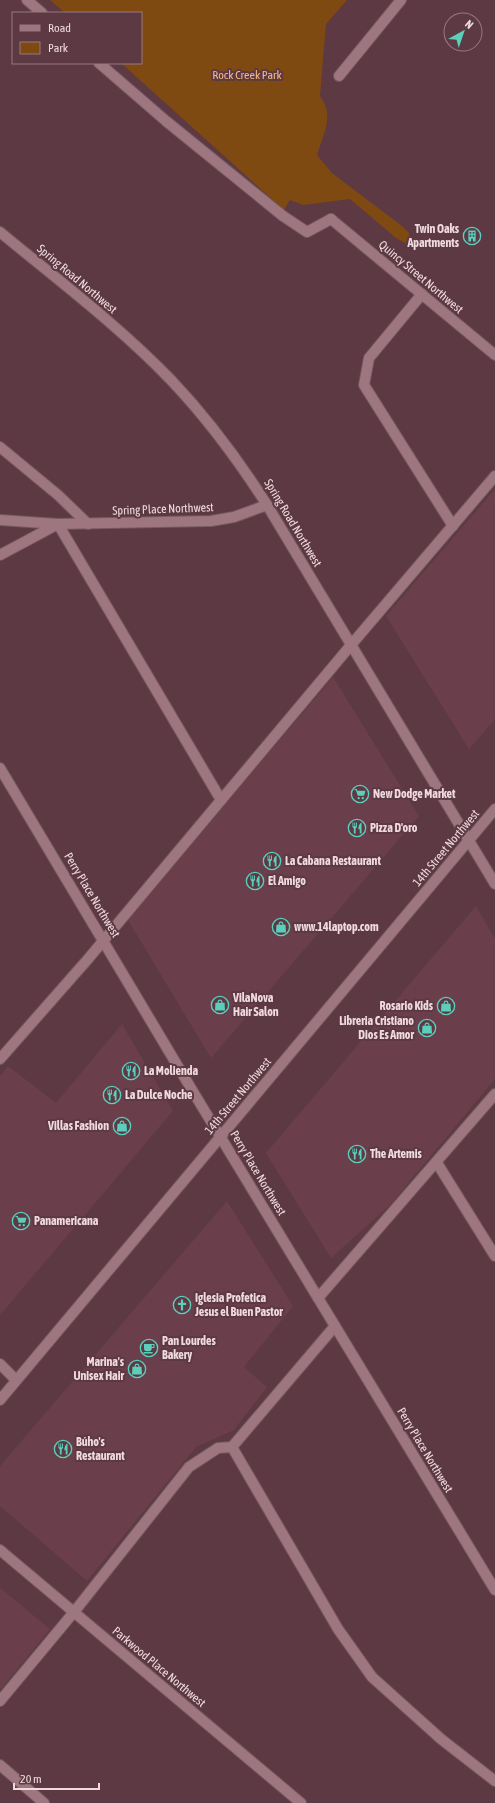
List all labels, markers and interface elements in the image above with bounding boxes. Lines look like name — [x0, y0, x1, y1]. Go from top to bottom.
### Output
legend — [12, 12, 142, 64]
north arrow — [443, 12, 483, 52]
text: N — [463, 18, 476, 31]
text: Road — [48, 21, 71, 35]
text: Park — [48, 41, 69, 55]
park label: Rock Creek Park — [212, 68, 283, 82]
place label: Twin Oaks Apartments — [406, 222, 460, 250]
building icon: Twin Oaks Apartments — [462, 226, 482, 246]
street label: Quincy Street Northwest — [376, 238, 467, 317]
street label: Spring Road Northwest — [34, 242, 120, 317]
street label: Spring Road Northwest — [261, 477, 325, 570]
street label: Spring Place Northwest — [112, 500, 214, 518]
supermarket icon: New Dodge Market — [350, 784, 370, 804]
place label: New Dodge Market — [373, 787, 456, 801]
street label: 14th Street Northwest — [410, 806, 482, 889]
restaurant icon: Pizza D'oro — [347, 818, 367, 838]
place label: Pizza D'oro — [370, 821, 418, 835]
street label: Perry Place Northwest — [61, 850, 123, 940]
restaurant icon: La Cabana Restaurant — [262, 851, 282, 871]
place label: La Cabana Restaurant — [285, 854, 381, 868]
restaurant icon: El Amigo — [245, 871, 265, 891]
place label: El Amigo — [268, 874, 306, 888]
shop icon: www.14laptop.com — [271, 917, 291, 937]
place label: www.14laptop.com — [294, 920, 379, 934]
place label: VilaNova Hair Salon — [232, 991, 279, 1019]
shop icon: VilaNova Hair Salon — [210, 995, 230, 1015]
shop icon: Rosario Kids — [436, 996, 456, 1016]
place label: Rosario Kids — [379, 999, 434, 1013]
place label: Libreria Cristiano Dios Es Amor — [339, 1014, 414, 1042]
shop icon: Libreria Cristiano Dios Es Amor — [417, 1018, 437, 1038]
street label: 14th Street Northwest — [202, 1054, 274, 1137]
restaurant icon: La Molienda — [121, 1061, 141, 1081]
place label: La Molienda — [144, 1064, 198, 1078]
restaurant icon: La Dulce Noche — [102, 1085, 122, 1105]
place label: La Dulce Noche — [125, 1088, 193, 1102]
shop icon: Villas Fashion — [112, 1116, 132, 1136]
place label: Villas Fashion — [47, 1119, 109, 1133]
street label: Perry Place Northwest — [227, 1128, 289, 1218]
restaurant icon: The Artemis — [347, 1144, 367, 1164]
place label: The Artemis — [370, 1147, 422, 1161]
supermarket icon: Panamericana — [11, 1211, 31, 1231]
place label: Panamericana — [34, 1214, 99, 1228]
place label: Iglesia Profetica Jesus el Buen Pastor — [194, 1291, 283, 1319]
church icon: Iglesia Profetica Jesus el Buen Pastor — [172, 1295, 192, 1315]
place label: Pan Lourdes Bakery — [162, 1334, 216, 1362]
cafe icon: Pan Lourdes Bakery — [139, 1338, 159, 1358]
place label: Marina's Unisex Hair — [73, 1355, 125, 1383]
shop icon: Marina's Unisex Hair — [127, 1359, 147, 1379]
street label: Perry Place Northwest — [394, 1405, 456, 1495]
place label: Búho's Restaurant — [76, 1435, 125, 1463]
restaurant icon: Búho's Restaurant — [53, 1439, 73, 1459]
street label: Parkwood Place Northwest — [110, 1624, 209, 1710]
scale bar — [14, 1765, 99, 1791]
text: 20 m — [20, 1772, 42, 1786]

